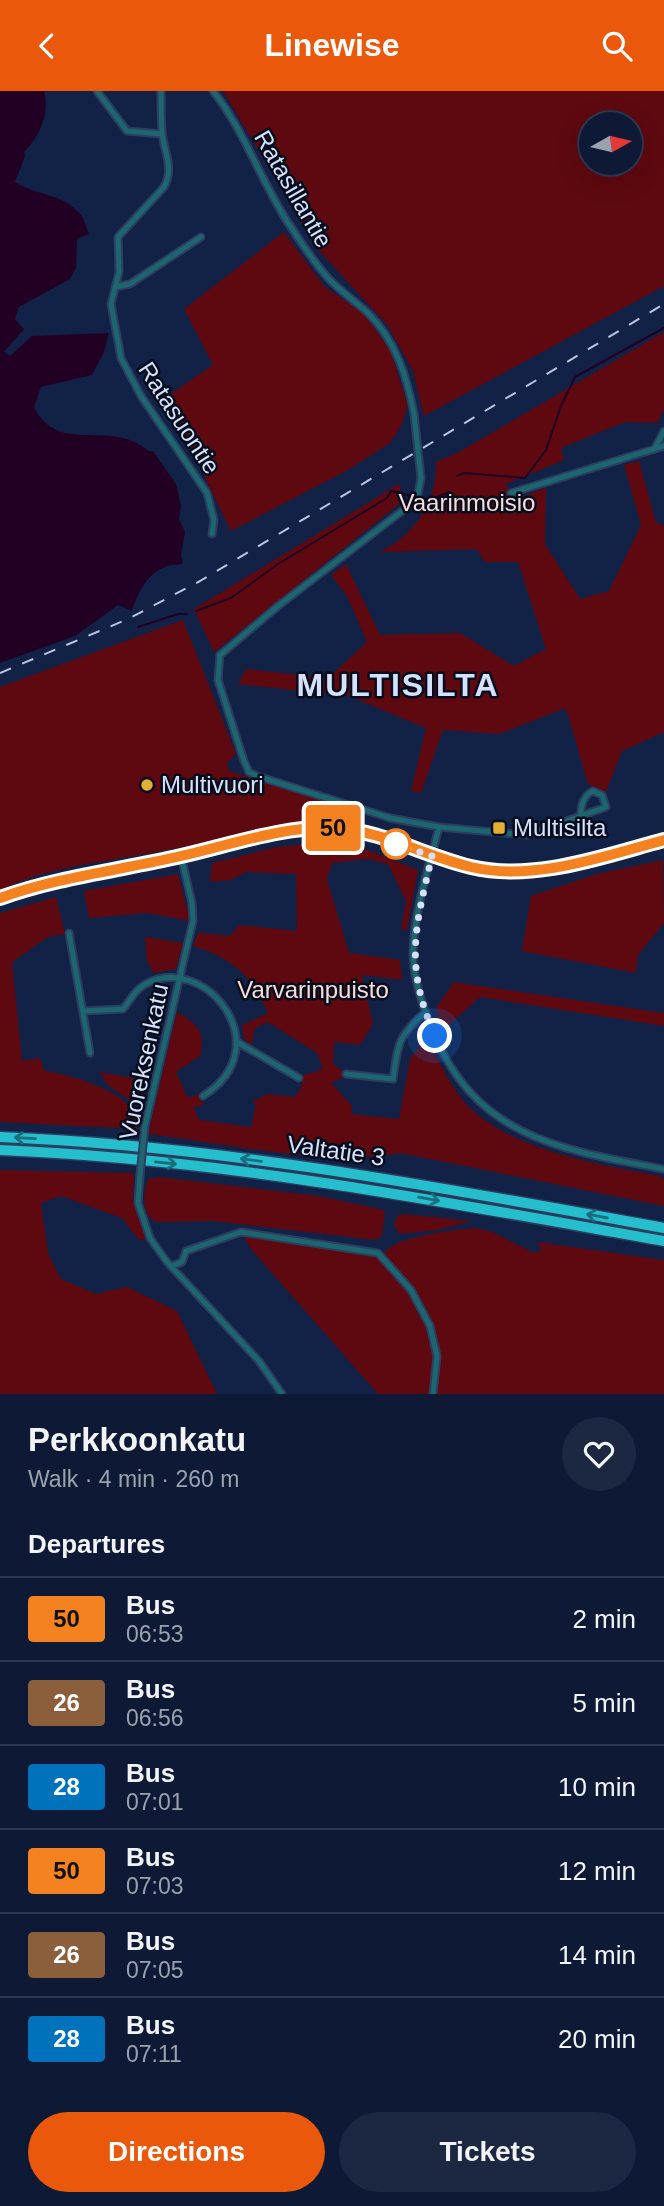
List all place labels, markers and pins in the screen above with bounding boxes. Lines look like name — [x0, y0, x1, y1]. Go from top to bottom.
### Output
place label: Multivuori — [161, 771, 264, 798]
marker: Multivuori — [139, 777, 155, 793]
place label: Multisilta — [513, 814, 607, 841]
marker: Multisilta — [491, 820, 507, 836]
unlabelled marker — [381, 829, 411, 859]

